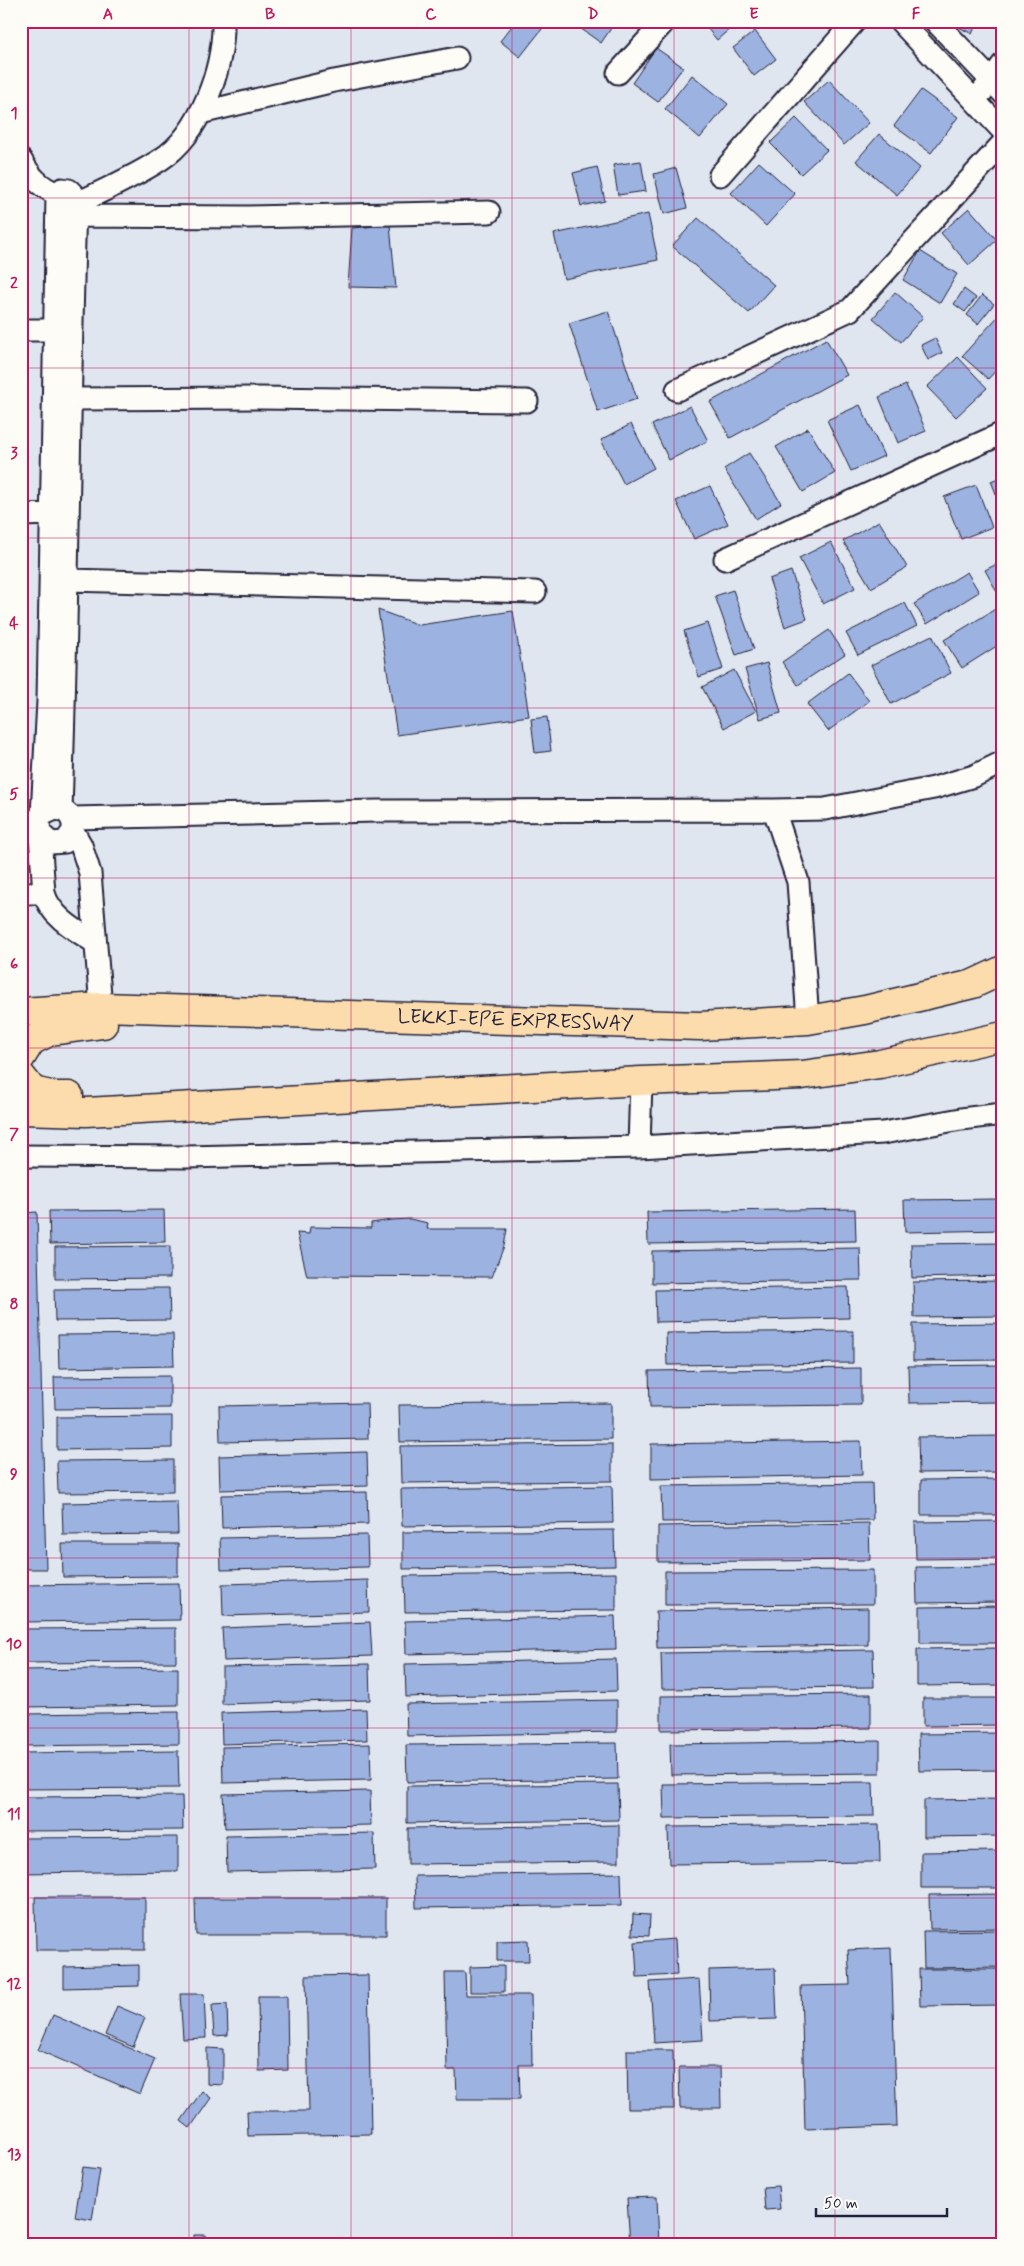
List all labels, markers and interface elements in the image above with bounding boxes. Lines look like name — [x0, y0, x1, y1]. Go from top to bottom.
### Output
text: A — [103, 4, 113, 25]
text: B — [265, 4, 275, 25]
text: C — [425, 4, 437, 25]
text: D — [587, 4, 599, 25]
text: E — [749, 4, 759, 25]
text: F — [912, 4, 921, 25]
text: 1 — [10, 103, 18, 124]
text: 2 — [10, 273, 18, 294]
text: 3 — [10, 443, 18, 464]
text: 4 — [9, 613, 19, 634]
text: 5 — [9, 784, 19, 805]
text: 6 — [10, 954, 18, 975]
street label: LEKKI-EPE EXPRESSWAY — [397, 1003, 634, 1037]
text: 7 — [9, 1124, 19, 1145]
text: 8 — [9, 1294, 19, 1315]
text: 9 — [10, 1464, 18, 1485]
text: 10 — [6, 1634, 22, 1655]
text: 11 — [7, 1804, 21, 1825]
text: 12 — [6, 1974, 22, 1995]
text: 13 — [7, 2144, 21, 2165]
scale bar — [816, 2186, 948, 2218]
text: 50 m — [824, 2194, 858, 2214]

